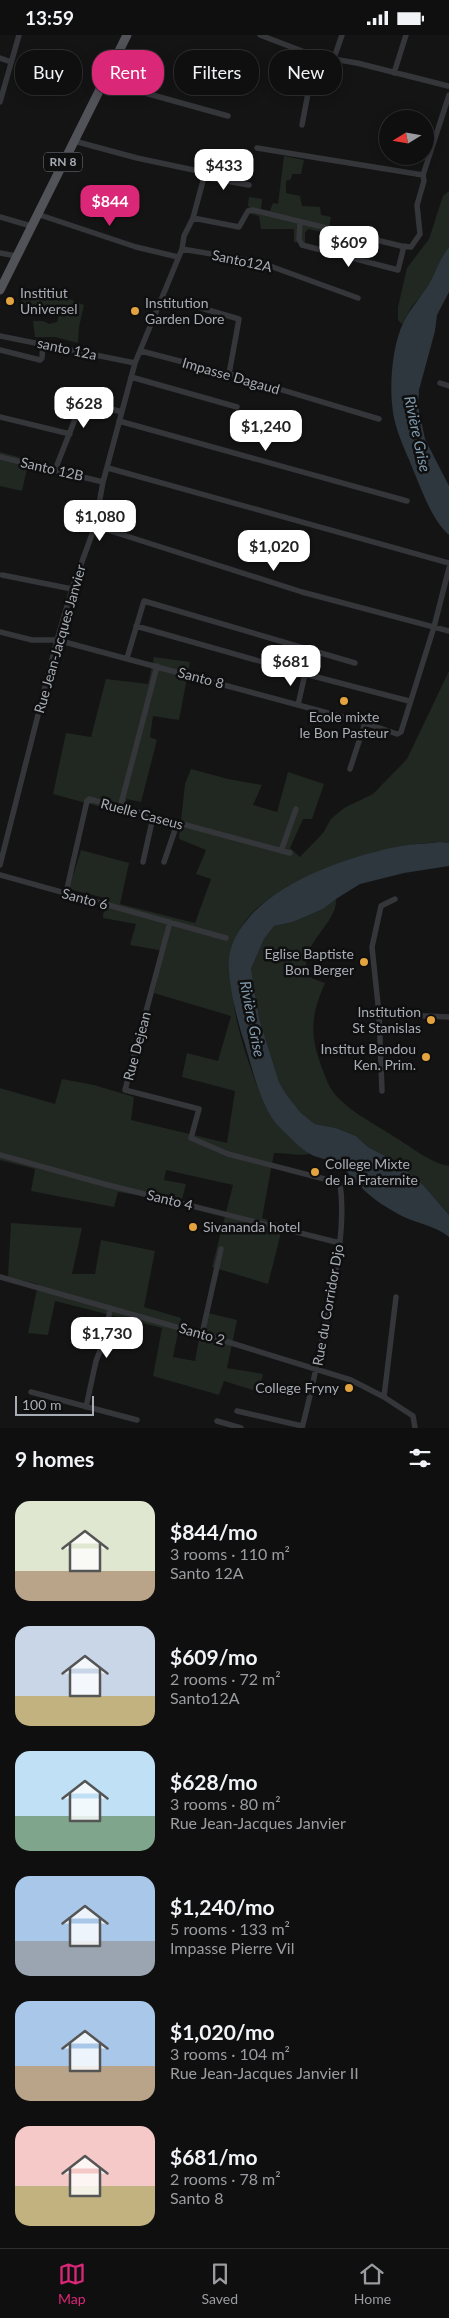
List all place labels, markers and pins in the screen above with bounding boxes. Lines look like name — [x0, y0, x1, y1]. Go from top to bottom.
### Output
pin: $433 — [194, 149, 254, 191]
pin: $844 — [80, 185, 140, 227]
pin: $609 — [319, 225, 379, 268]
place label: Institiut Universel — [20, 284, 78, 317]
place label: Institution Garden Dore — [145, 294, 224, 327]
marker: Institiut Universel — [4, 295, 16, 307]
marker: Institution Garden Dore — [129, 305, 141, 317]
pin: $628 — [54, 387, 114, 429]
pin: $1,240 — [225, 409, 307, 452]
pin: $1,080 — [59, 499, 141, 542]
pin: $1,020 — [233, 529, 315, 572]
pin: $681 — [261, 645, 321, 687]
marker: Ecole mixte le Bon Pasteur — [338, 695, 350, 707]
place label: Ecole mixte le Bon Pasteur — [299, 708, 389, 741]
place label: Eglise Baptiste Bon Berger — [264, 945, 354, 978]
marker: Eglise Baptiste Bon Berger — [358, 956, 370, 968]
place label: Institution St Stanislas — [352, 1003, 421, 1036]
marker: Institution St Stanislas — [425, 1014, 437, 1026]
place label: Institut Bendou Ken. Prim. — [321, 1040, 416, 1073]
marker: Institut Bendou Ken. Prim. — [420, 1051, 432, 1063]
place label: College Mixte de la Fraternite — [325, 1155, 418, 1188]
marker: College Mixte de la Fraternite — [309, 1166, 321, 1178]
place label: Sivananda hotel — [203, 1218, 300, 1235]
marker: Sivananda hotel — [187, 1221, 199, 1233]
pin: $1,730 — [66, 1317, 148, 1359]
place label: College Fryny — [255, 1379, 340, 1396]
marker: College Fryny — [343, 1382, 355, 1394]

